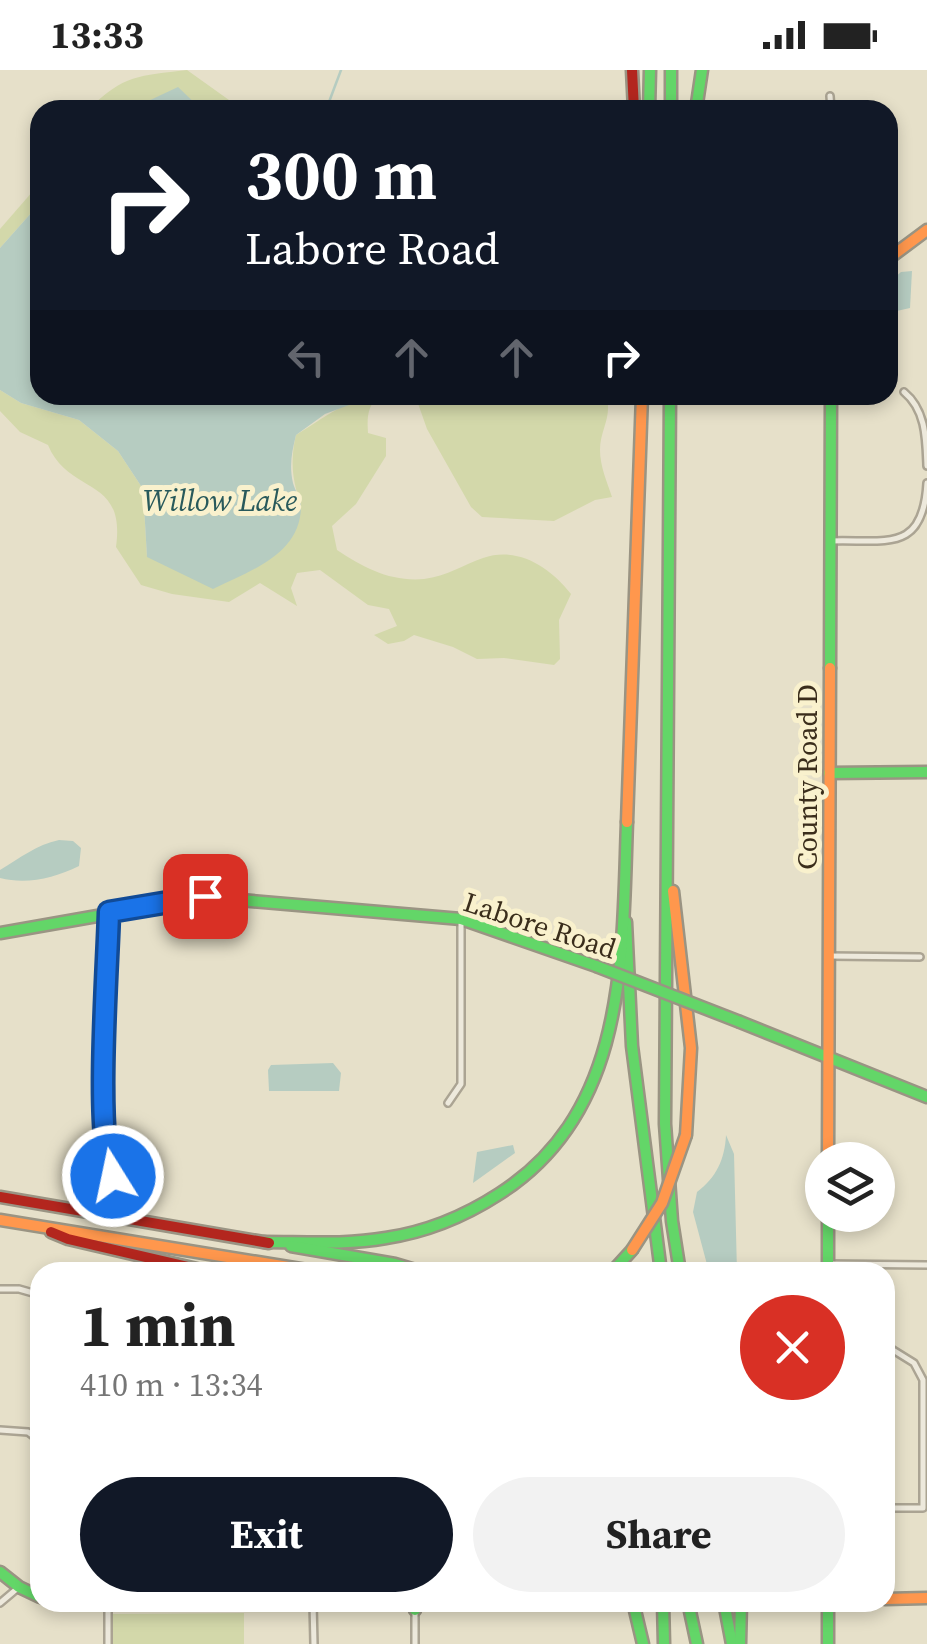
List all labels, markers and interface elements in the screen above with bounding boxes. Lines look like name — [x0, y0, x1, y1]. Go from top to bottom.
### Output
text: 13:33 — [50, 9, 144, 61]
text: 300 m — [245, 126, 437, 222]
icon: right — [80, 140, 210, 270]
text: Labore Road — [245, 217, 499, 279]
icon: left — [279, 330, 334, 385]
icon: ahead — [384, 330, 439, 385]
icon: ahead — [489, 330, 544, 385]
icon: right — [594, 330, 649, 385]
water label: Willow Lake — [143, 480, 297, 521]
street label: County Road D — [788, 684, 826, 870]
pin — [163, 854, 248, 939]
icon: arrive — [178, 869, 233, 924]
street label: Labore Road — [459, 882, 621, 968]
position arrow — [61, 1124, 165, 1228]
map controls — [805, 1142, 895, 1232]
button: layers — [805, 1142, 895, 1232]
text: 1 min — [80, 1284, 236, 1366]
button: close — [740, 1295, 845, 1400]
text: 410 m · 13:34 — [80, 1363, 262, 1407]
button: Exit — [80, 1477, 453, 1592]
button: Share — [473, 1477, 845, 1592]

